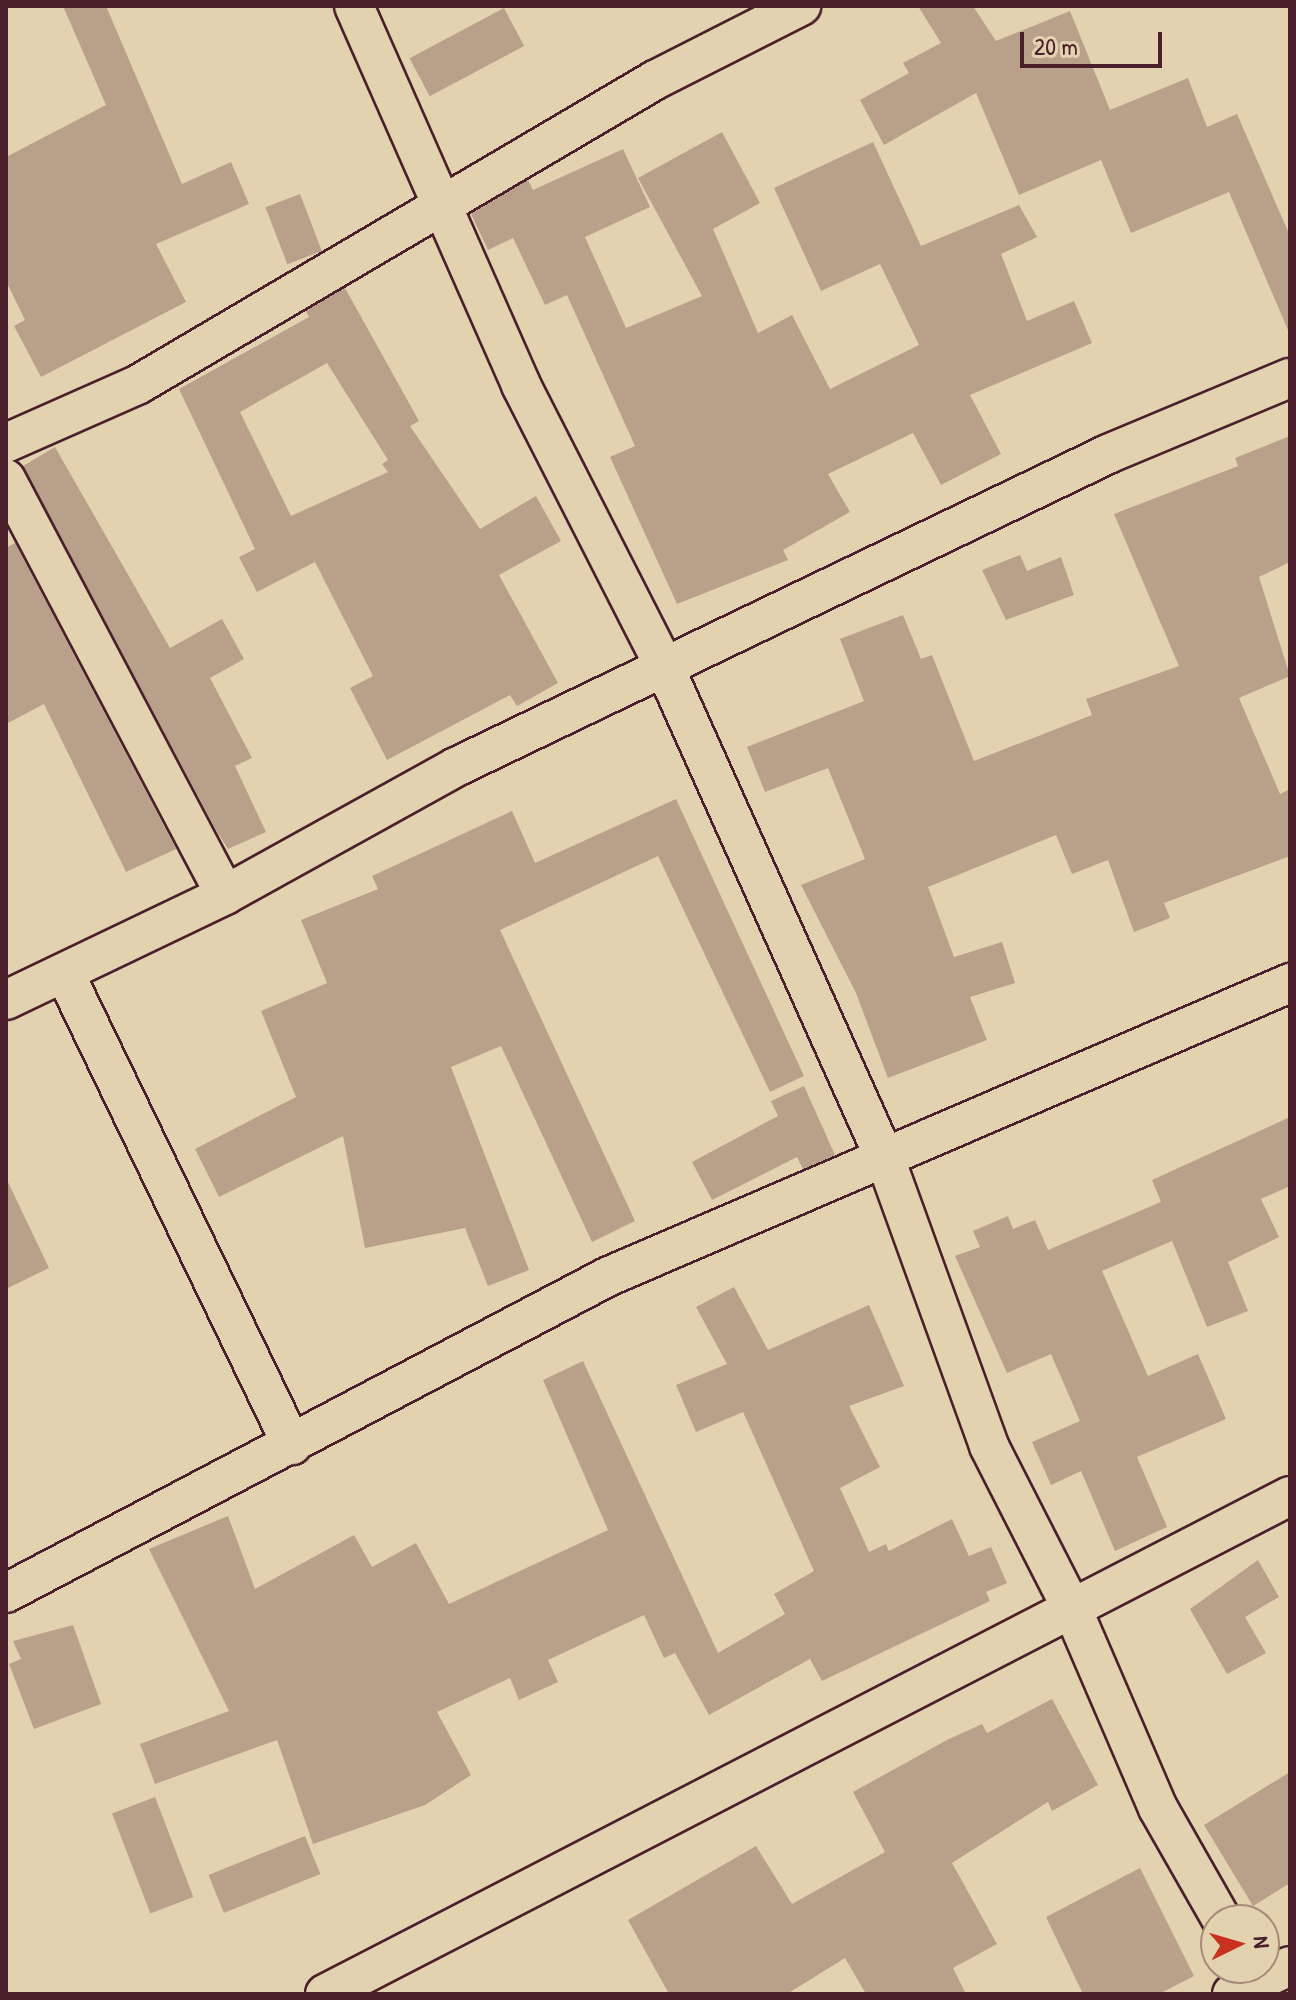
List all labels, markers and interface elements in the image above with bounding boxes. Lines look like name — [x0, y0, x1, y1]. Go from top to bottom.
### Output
scale bar — [1024, 16, 1166, 66]
text: 20 m — [1034, 30, 1078, 62]
north arrow — [1200, 1904, 1280, 1984]
text: N — [1246, 1935, 1277, 1949]

